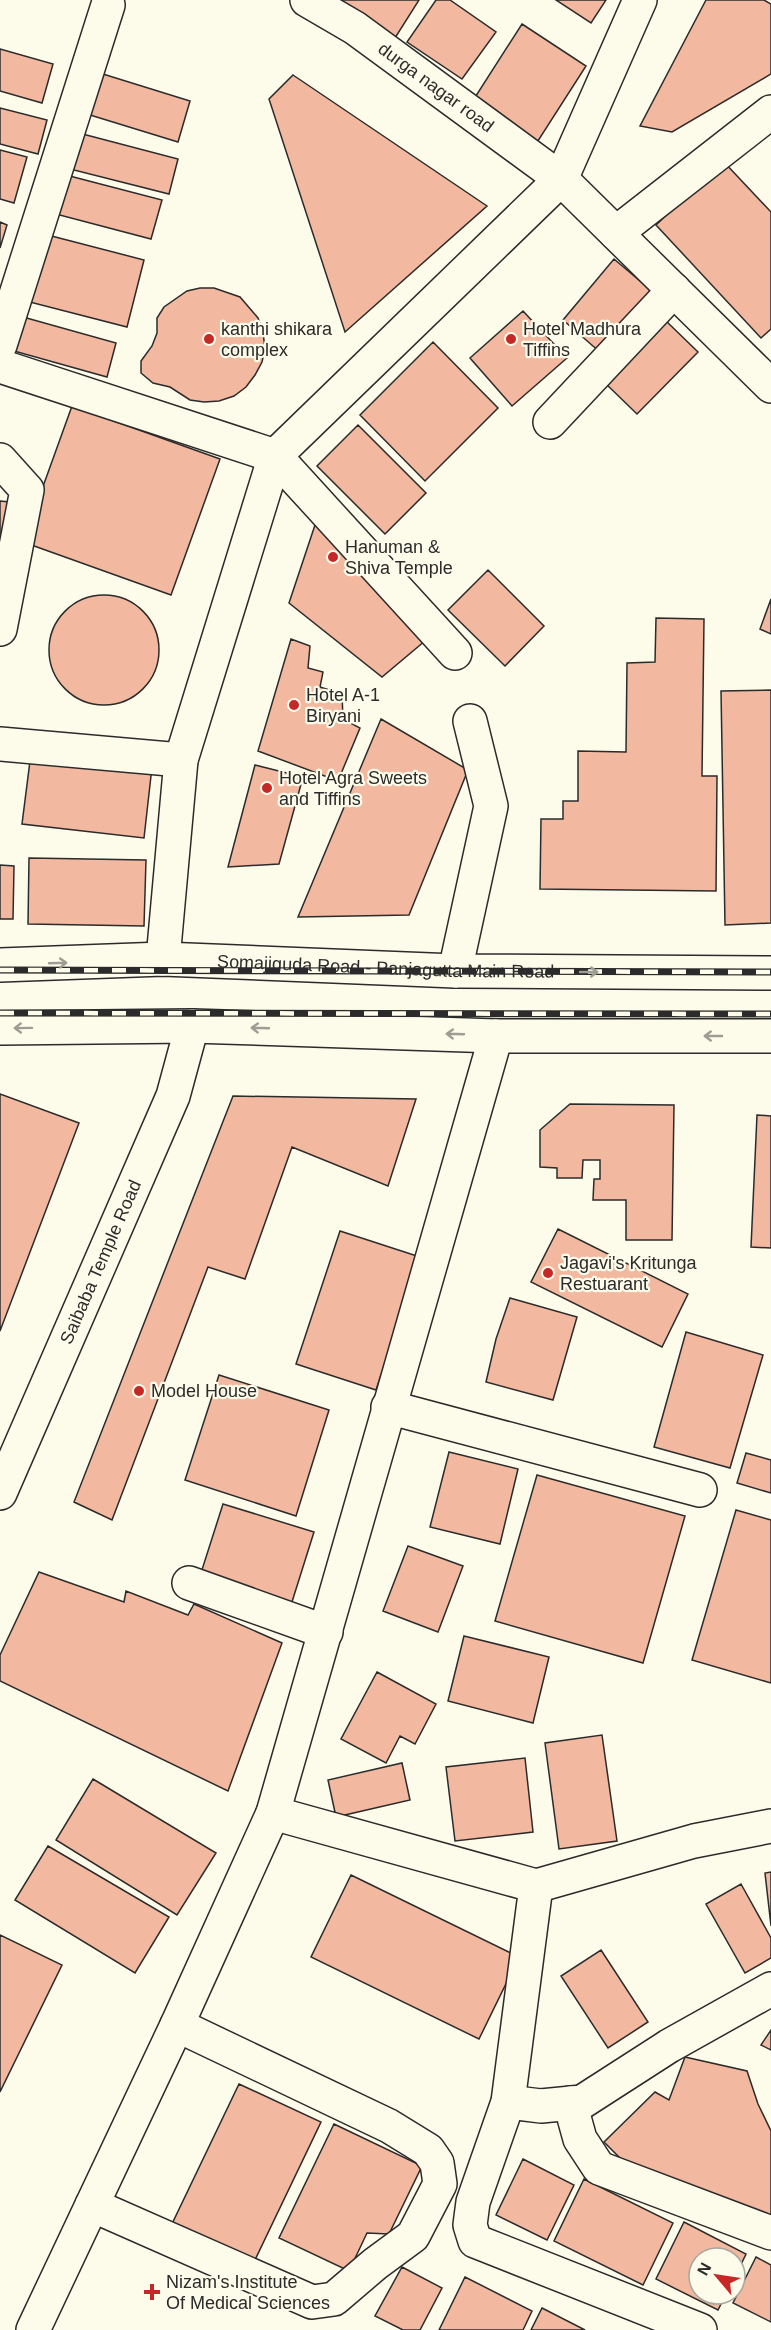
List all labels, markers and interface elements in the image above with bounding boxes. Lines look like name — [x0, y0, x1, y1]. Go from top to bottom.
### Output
street label: durga nagar road — [374, 38, 498, 136]
place label: kanthi shikara complex — [221, 319, 333, 360]
place label: Hotel Madhura Tiffins — [523, 319, 642, 360]
marker: kanthi shikara complex — [202, 332, 216, 346]
marker: Hotel Madhura Tiffins — [504, 332, 518, 346]
place label: Hanuman & Shiva Temple — [345, 537, 453, 578]
marker: Hanuman & Shiva Temple — [326, 550, 340, 564]
place label: Hotel A-1 Biryani — [306, 685, 380, 726]
marker: Hotel A-1 Biryani — [287, 698, 301, 712]
place label: Hotel Agra Sweets and Tiffins — [279, 768, 427, 809]
marker: Hotel Agra Sweets and Tiffins — [260, 781, 274, 795]
street label: Somajiguda Road - Panjagutta Main Road — [217, 951, 554, 982]
one-way arrow — [48, 957, 68, 968]
one-way arrow — [579, 966, 599, 978]
one-way arrow — [13, 1022, 33, 1034]
one-way arrow — [250, 1022, 270, 1034]
one-way arrow — [445, 1029, 465, 1040]
one-way arrow — [703, 1030, 723, 1042]
street label: Saibaba Temple Road — [56, 1177, 145, 1347]
place label: Jagavi's Kritunga Restuarant — [560, 1253, 698, 1294]
marker: Jagavi's Kritunga Restuarant — [541, 1266, 555, 1280]
place label: Model House — [151, 1381, 257, 1401]
marker: Model House — [132, 1384, 146, 1398]
north arrow — [687, 2246, 747, 2306]
text: N — [694, 2260, 715, 2278]
place label: Nizam's Institute Of Medical Sciences — [166, 2272, 330, 2313]
marker: Nizam's Institute Of Medical Sciences — [143, 2283, 161, 2301]

